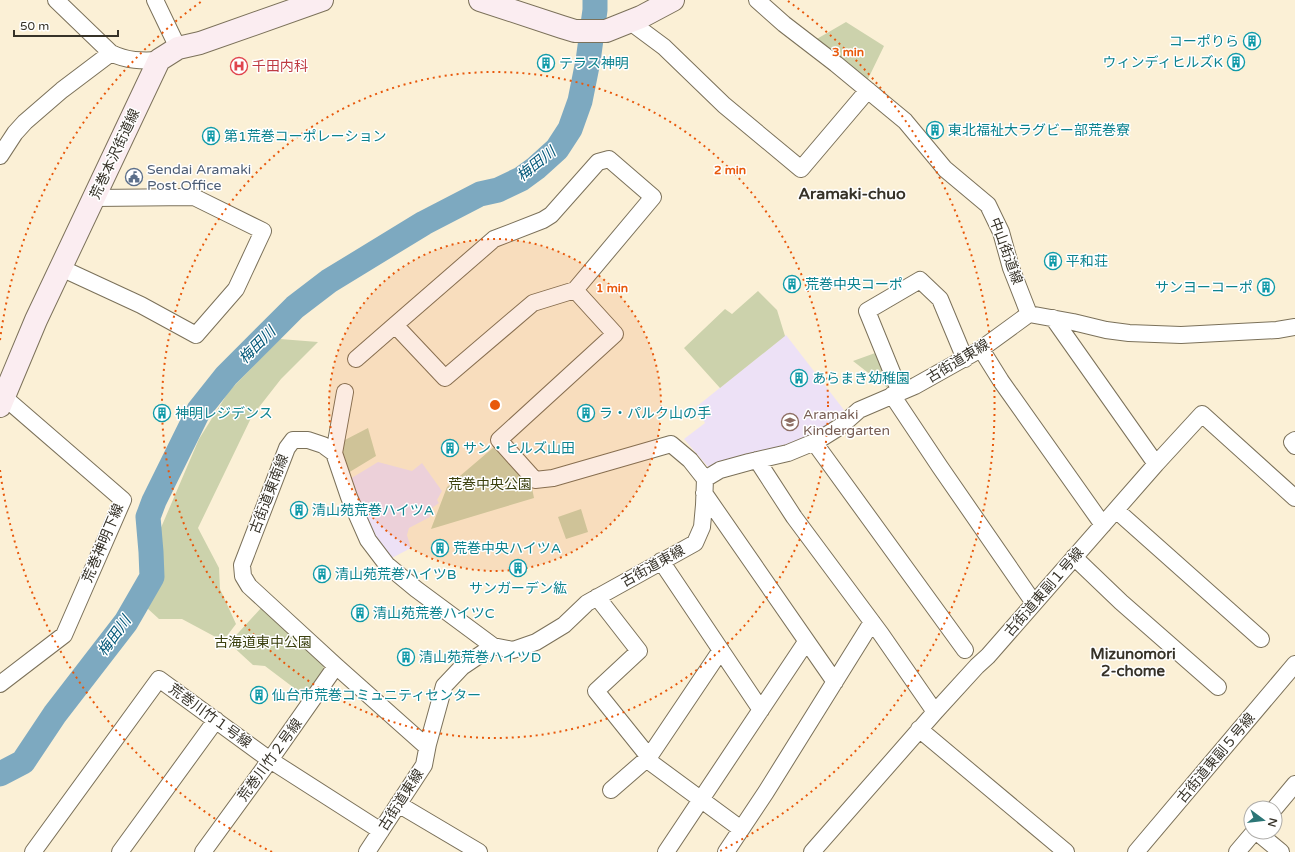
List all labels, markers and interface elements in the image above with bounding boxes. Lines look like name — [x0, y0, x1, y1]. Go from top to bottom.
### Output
scale bar — [14, 12, 118, 38]
text: 50 m — [20, 19, 49, 33]
building icon: コーポりら — [1242, 31, 1262, 51]
place label: コーポりら — [1169, 33, 1239, 50]
text: 3 min — [832, 45, 864, 59]
building icon: ウィンディヒルズK — [1226, 52, 1246, 72]
building icon: テラス神明 — [536, 53, 556, 73]
place label: ウィンディヒルズK — [1103, 54, 1223, 71]
place label: テラス神明 — [559, 55, 629, 72]
hospital icon: 千田内科 — [229, 56, 249, 76]
place label: 千田内科 — [252, 58, 308, 75]
street label: 荒巻本沢街道線 — [87, 106, 143, 202]
building icon: 東北福祉大ラグビー部荒巻寮 — [925, 120, 945, 140]
place label: 東北福祉大ラグビー部荒巻寮 — [948, 122, 1130, 139]
building icon: 第1荒巻コーポレーション — [201, 126, 221, 146]
place label: 第1荒巻コーポレーション — [224, 128, 387, 145]
water label: 梅田川 — [513, 142, 561, 185]
place label: Sendai Aramaki Post Office — [147, 161, 251, 194]
text: 2 min — [714, 163, 746, 177]
public building icon: Sendai Aramaki Post Office — [124, 167, 144, 187]
district label: Aramaki-chuo — [798, 184, 906, 204]
street label: 中山街道線 — [986, 215, 1026, 287]
building icon: 平和荘 — [1043, 251, 1063, 271]
place label: 平和荘 — [1066, 253, 1108, 270]
building icon: 荒巻中央コーポ — [782, 274, 802, 294]
place label: 荒巻中央コーポ — [805, 276, 903, 293]
building icon: サンヨーコーポ — [1256, 277, 1276, 297]
place label: サンヨーコーポ — [1155, 279, 1253, 296]
text: 1 min — [596, 281, 628, 295]
water label: 梅田川 — [235, 321, 281, 367]
street label: 古街道東線 — [924, 336, 992, 386]
building icon: あらまき幼稚園 — [789, 368, 809, 388]
place label: あらまき幼稚園 — [812, 370, 910, 387]
centre of rings — [488, 398, 502, 412]
building icon: 神明レジデンス — [152, 403, 172, 423]
building icon: ラ・パルク山の手 — [576, 403, 596, 423]
place label: 神明レジデンス — [175, 405, 273, 422]
place label: ラ・パルク山の手 — [599, 405, 711, 422]
place label: Aramaki Kindergarten — [803, 406, 890, 439]
school or university icon: Aramaki Kindergarten — [780, 412, 800, 432]
building icon: サン・ヒルズ山田 — [440, 438, 460, 458]
place label: サン・ヒルズ山田 — [463, 440, 575, 457]
street label: 古街道東南線 — [246, 452, 292, 536]
park label: 荒巻中央公園 — [448, 476, 532, 493]
building icon: 清山苑荒巻ハイツA — [289, 500, 309, 520]
street label: 荒巻神明下線 — [79, 501, 127, 585]
place label: 清山苑荒巻ハイツA — [312, 502, 434, 519]
building icon: 荒巻中央ハイツA — [430, 538, 450, 558]
place label: 荒巻中央ハイツA — [453, 540, 561, 557]
street label: 古街道東線 — [618, 542, 688, 590]
street label: 古街道東副１号線 — [1001, 544, 1087, 640]
building icon: サンガーデン紘 — [508, 558, 528, 578]
building icon: 清山苑荒巻ハイツB — [312, 564, 332, 584]
place label: 清山苑荒巻ハイツB — [335, 566, 456, 583]
place label: サンガーデン紘 — [469, 580, 567, 597]
building icon: 清山苑荒巻ハイツC — [350, 603, 370, 623]
place label: 清山苑荒巻ハイツC — [373, 605, 495, 622]
water label: 梅田川 — [93, 611, 136, 659]
park label: 古海道東中公園 — [214, 634, 312, 651]
district label: Mizunomori 2-chome — [1090, 645, 1176, 680]
building icon: 清山苑荒巻ハイツD — [396, 647, 416, 667]
place label: 清山苑荒巻ハイツD — [419, 649, 541, 666]
street label: 荒巻川竹１号線 — [165, 680, 255, 752]
building icon: 仙台市荒巻コミュニティセンター — [249, 685, 269, 705]
place label: 仙台市荒巻コミュニティセンター — [272, 687, 481, 704]
street label: 古街道東副５号線 — [1173, 710, 1259, 806]
street label: 荒巻川竹２号線 — [234, 715, 306, 805]
street label: 古街道東線 — [375, 766, 427, 834]
north arrow — [1243, 800, 1283, 840]
text: N — [1265, 817, 1280, 828]

